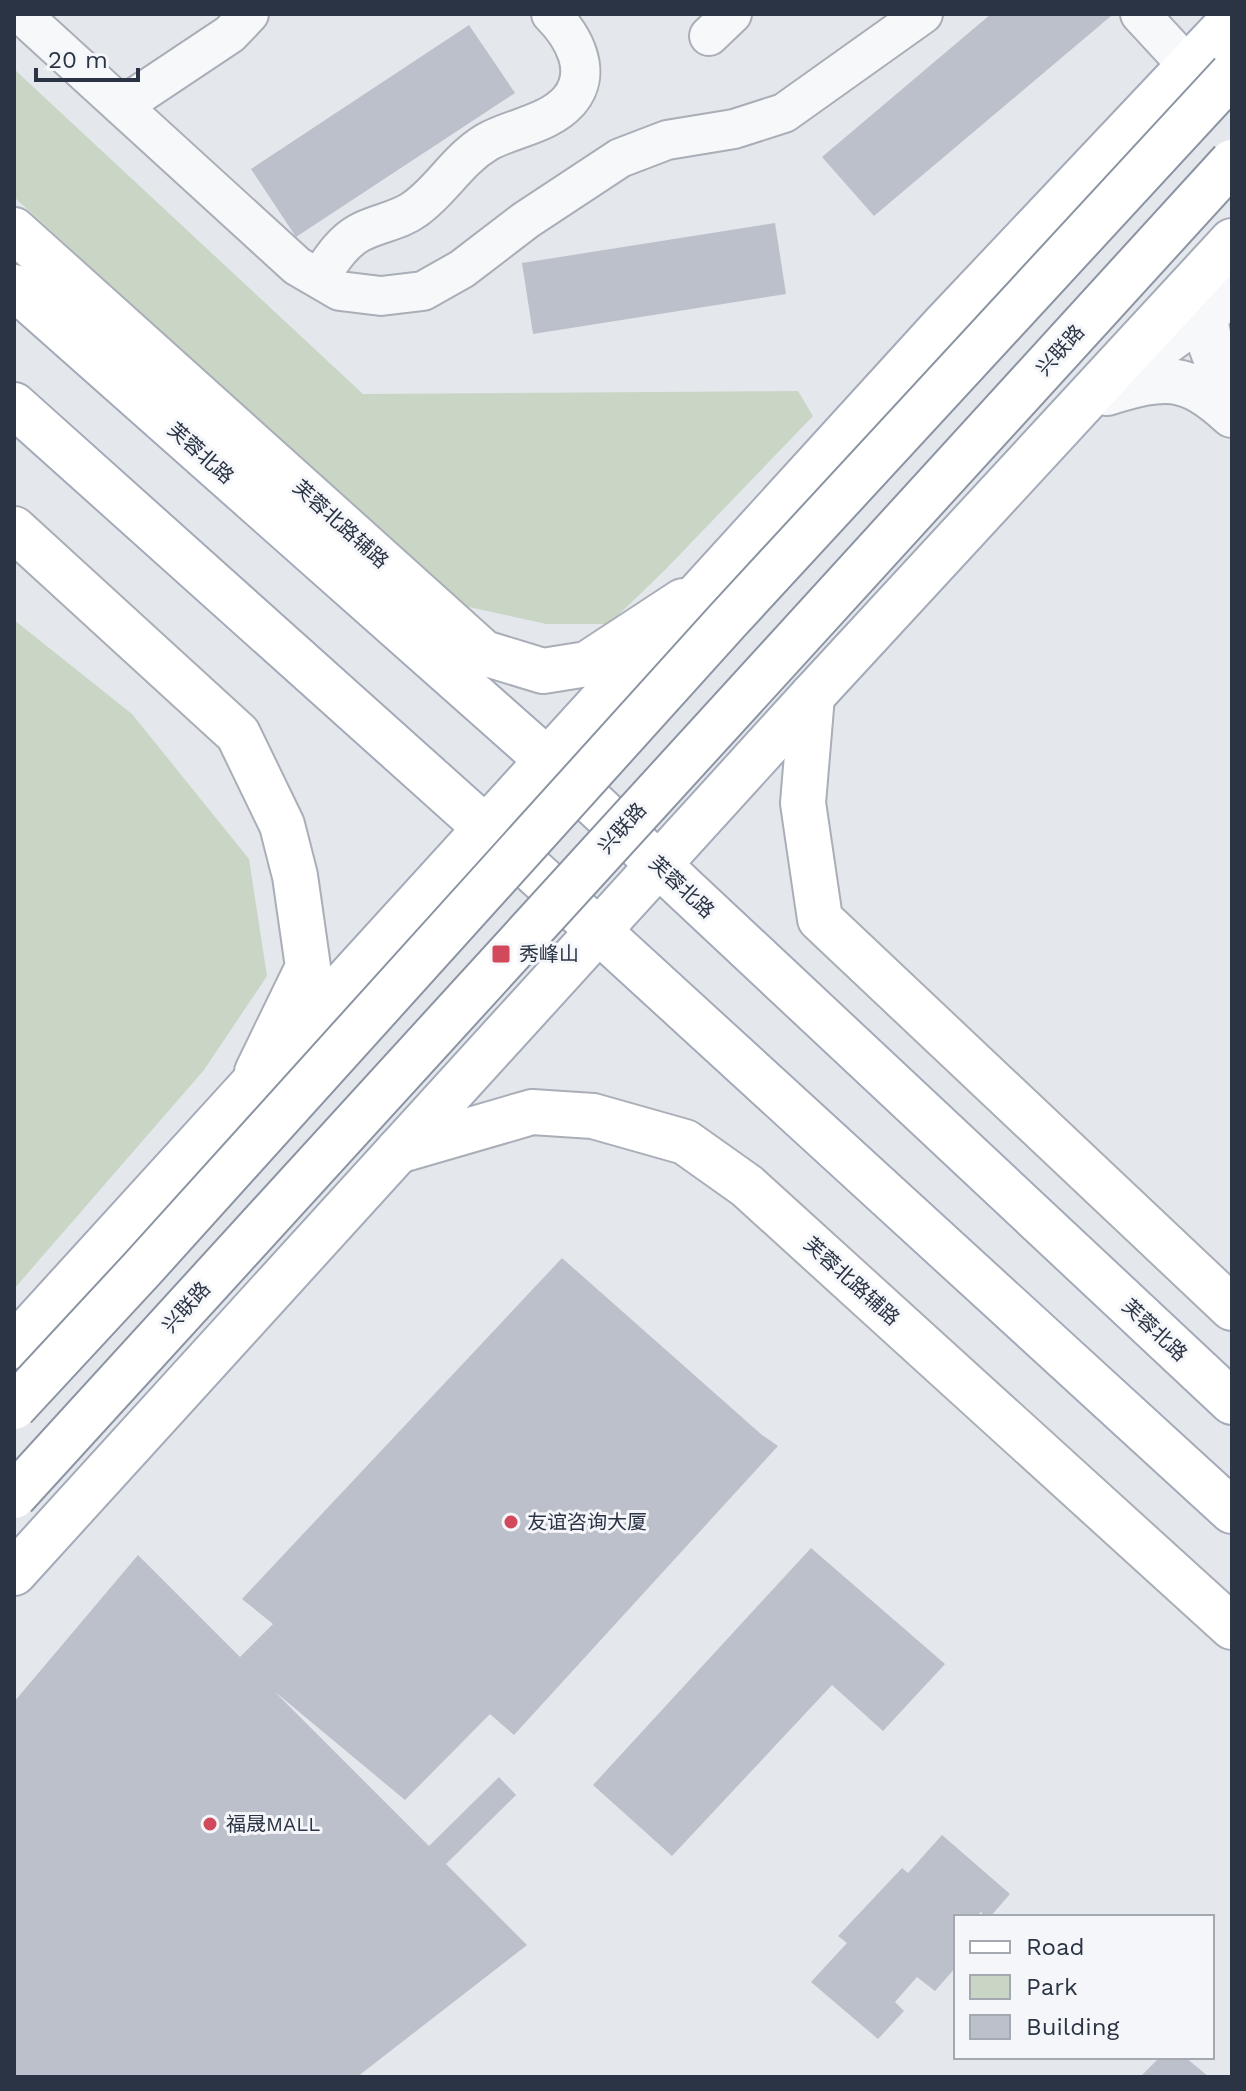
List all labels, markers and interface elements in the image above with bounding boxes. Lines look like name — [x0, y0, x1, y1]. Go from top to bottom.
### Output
scale bar — [36, 32, 138, 82]
text: 20 m — [48, 46, 108, 74]
street label: 兴联路 — [1031, 320, 1089, 380]
street label: 芙蓉北路 — [163, 417, 239, 489]
street label: 芙蓉北路辅路 — [288, 475, 394, 573]
street label: 兴联路 — [593, 798, 651, 858]
street label: 芙蓉北路 — [645, 851, 719, 923]
place label: 秀峰山 — [519, 942, 579, 966]
marker: 秀峰山 — [490, 943, 512, 965]
street label: 芙蓉北路辅路 — [799, 1232, 905, 1330]
street label: 兴联路 — [157, 1277, 215, 1337]
street label: 芙蓉北路 — [1118, 1294, 1192, 1366]
place label: 友谊咨询大厦 — [527, 1510, 647, 1534]
marker: 友谊咨询大厦 — [502, 1513, 520, 1531]
place label: 福晟MALL — [226, 1812, 320, 1836]
marker: 福晟MALL — [201, 1815, 219, 1833]
legend — [954, 1915, 1214, 2059]
text: Road — [1026, 1933, 1085, 1961]
text: Park — [1026, 1973, 1078, 2001]
text: Building — [1026, 2013, 1119, 2041]

